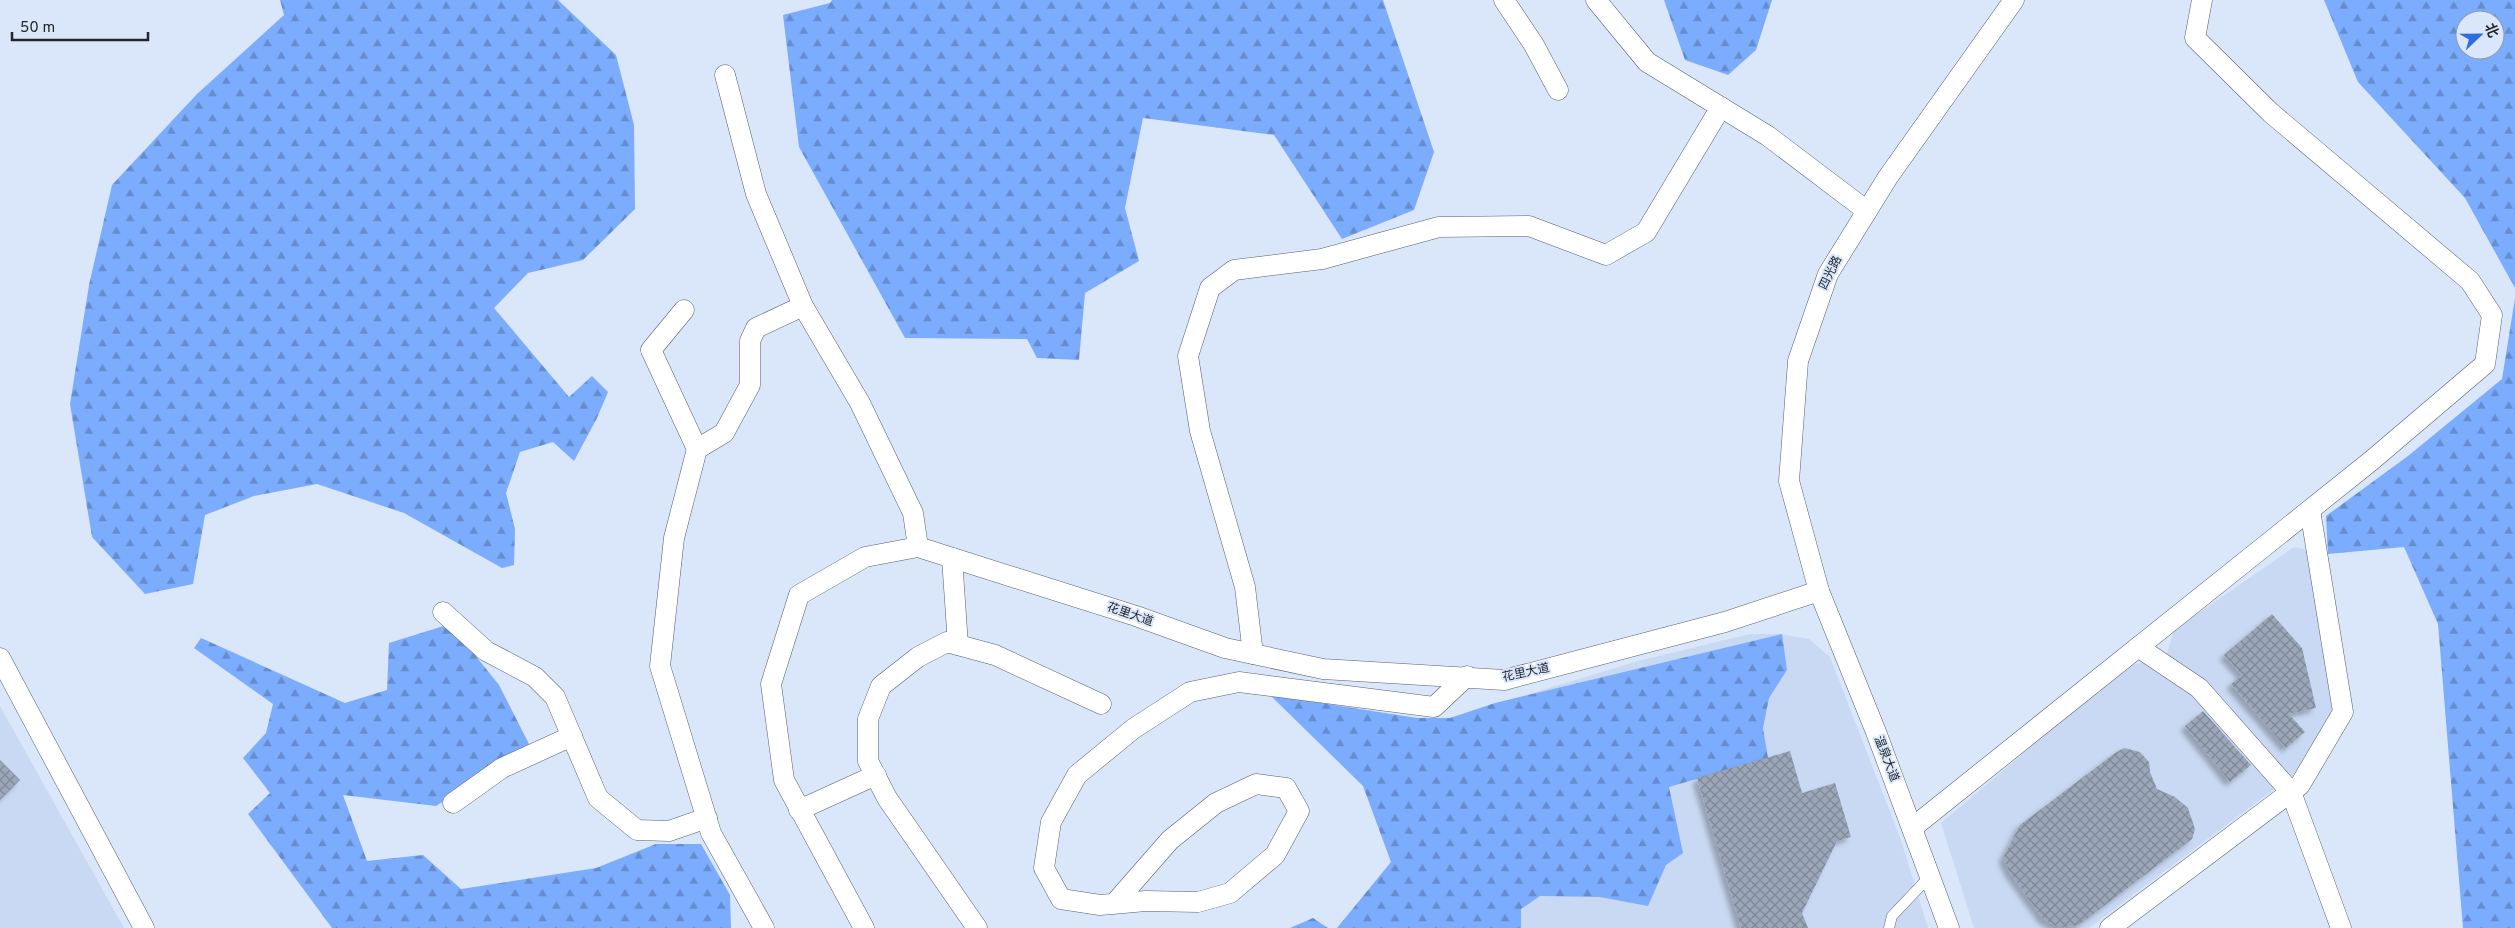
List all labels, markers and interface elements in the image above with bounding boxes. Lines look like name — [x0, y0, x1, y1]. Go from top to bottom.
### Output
scale bar — [12, 10, 149, 42]
north arrow — [2455, 10, 2505, 60]
text: 50 m — [20, 19, 55, 38]
text: 北 — [2480, 21, 2501, 40]
street label: 四光路 — [1816, 253, 1846, 293]
street label: 花里大道 — [1105, 600, 1155, 630]
street label: 花里大道 — [1501, 660, 1551, 686]
street label: 温泉大道 — [1870, 734, 1902, 784]

